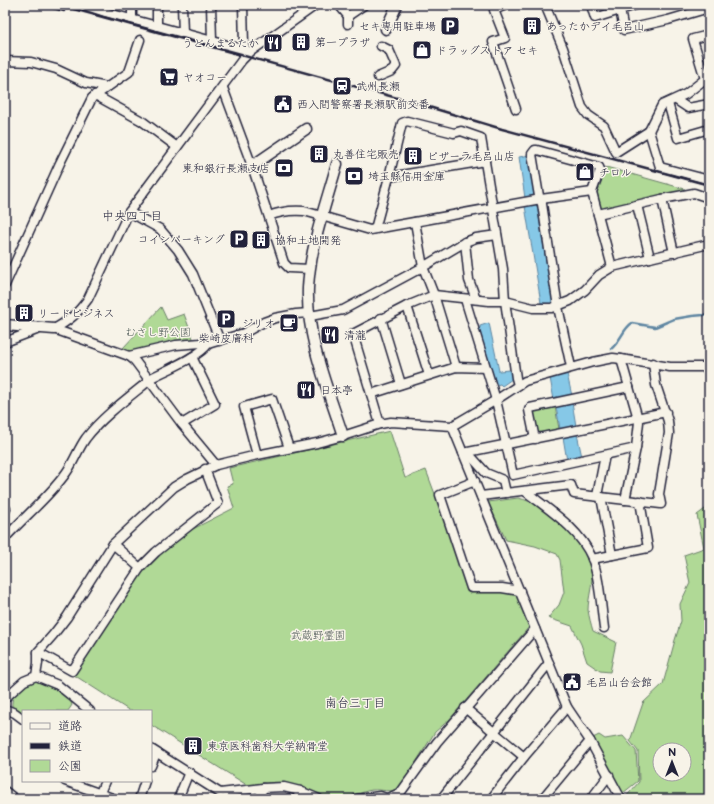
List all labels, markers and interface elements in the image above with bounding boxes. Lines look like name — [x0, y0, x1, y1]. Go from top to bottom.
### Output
parking icon: セキ専用駐車場 — [439, 15, 461, 37]
building icon: あったかデイ毛呂山 — [521, 15, 543, 37]
place label: セキ専用駐車場 — [359, 20, 436, 33]
place label: あったかデイ毛呂山 — [546, 20, 645, 33]
building icon: 第一プラザ — [290, 31, 312, 53]
restaurant icon: うどんまるたか — [262, 32, 284, 54]
place label: 第一プラザ — [315, 36, 370, 49]
place label: うどんまるたか — [182, 37, 259, 50]
shop icon: ドラッグストア セキ — [411, 39, 433, 61]
place label: ドラッグストア セキ — [436, 44, 538, 57]
supermarket icon: ヤオコー — [158, 66, 180, 88]
place label: ヤオコー — [183, 71, 227, 84]
station icon: 武州長瀬 — [331, 75, 353, 97]
place label: 武州長瀬 — [356, 80, 400, 93]
public building icon: 西入間警察署長瀬駅前交番 — [272, 93, 294, 115]
place label: 西入間警察署長瀬駅前交番 — [297, 98, 429, 111]
building icon: 丸善住宅販売 — [308, 143, 330, 165]
building icon: ピザーラ毛呂山店 — [402, 145, 424, 167]
place label: 丸善住宅販売 — [333, 148, 399, 161]
place label: ピザーラ毛呂山店 — [427, 150, 515, 163]
bank icon: 東和銀行長瀬支店 — [273, 157, 295, 179]
shop icon: チロル — [574, 161, 596, 183]
place label: 東和銀行長瀬支店 — [182, 162, 270, 175]
bank icon: 埼玉縣信用金庫 — [343, 165, 365, 187]
place label: チロル — [599, 166, 632, 179]
place label: 埼玉縣信用金庫 — [368, 170, 445, 183]
district label: 中央四丁目 — [102, 209, 162, 224]
parking icon: コインパーキング — [228, 228, 250, 250]
building icon: 協和土地開発 — [250, 229, 272, 251]
place label: コインパーキング — [137, 233, 225, 246]
place label: 協和土地開発 — [275, 234, 341, 247]
building icon: リードビジネス — [13, 302, 35, 324]
place label: リードビジネス — [38, 307, 115, 320]
parking icon: 柴崎皮膚科 — [215, 308, 237, 330]
cafe icon: ジリオ — [278, 312, 300, 334]
place label: ジリオ — [242, 317, 275, 330]
restaurant icon: 清瀧 — [319, 324, 341, 346]
park label: むさし野公園 — [125, 326, 191, 339]
place label: 清瀧 — [344, 329, 366, 342]
place label: 柴崎皮膚科 — [199, 332, 254, 345]
restaurant icon: 日本亭 — [295, 379, 317, 401]
place label: 日本亭 — [320, 384, 353, 397]
park label: 武蔵野霊園 — [291, 629, 346, 642]
public building icon: 毛呂山台会館 — [561, 671, 583, 693]
place label: 毛呂山台会館 — [586, 676, 652, 689]
district label: 南台三丁目 — [325, 696, 385, 711]
legend — [22, 710, 152, 782]
text: 道路 — [58, 719, 82, 734]
building icon: 東京医科歯科大学納骨堂 — [182, 735, 204, 757]
text: 鉄道 — [58, 739, 82, 754]
place label: 東京医科歯科大学納骨堂 — [207, 740, 328, 753]
north arrow — [652, 742, 692, 782]
text: N — [668, 746, 676, 759]
text: 公園 — [58, 759, 82, 774]

